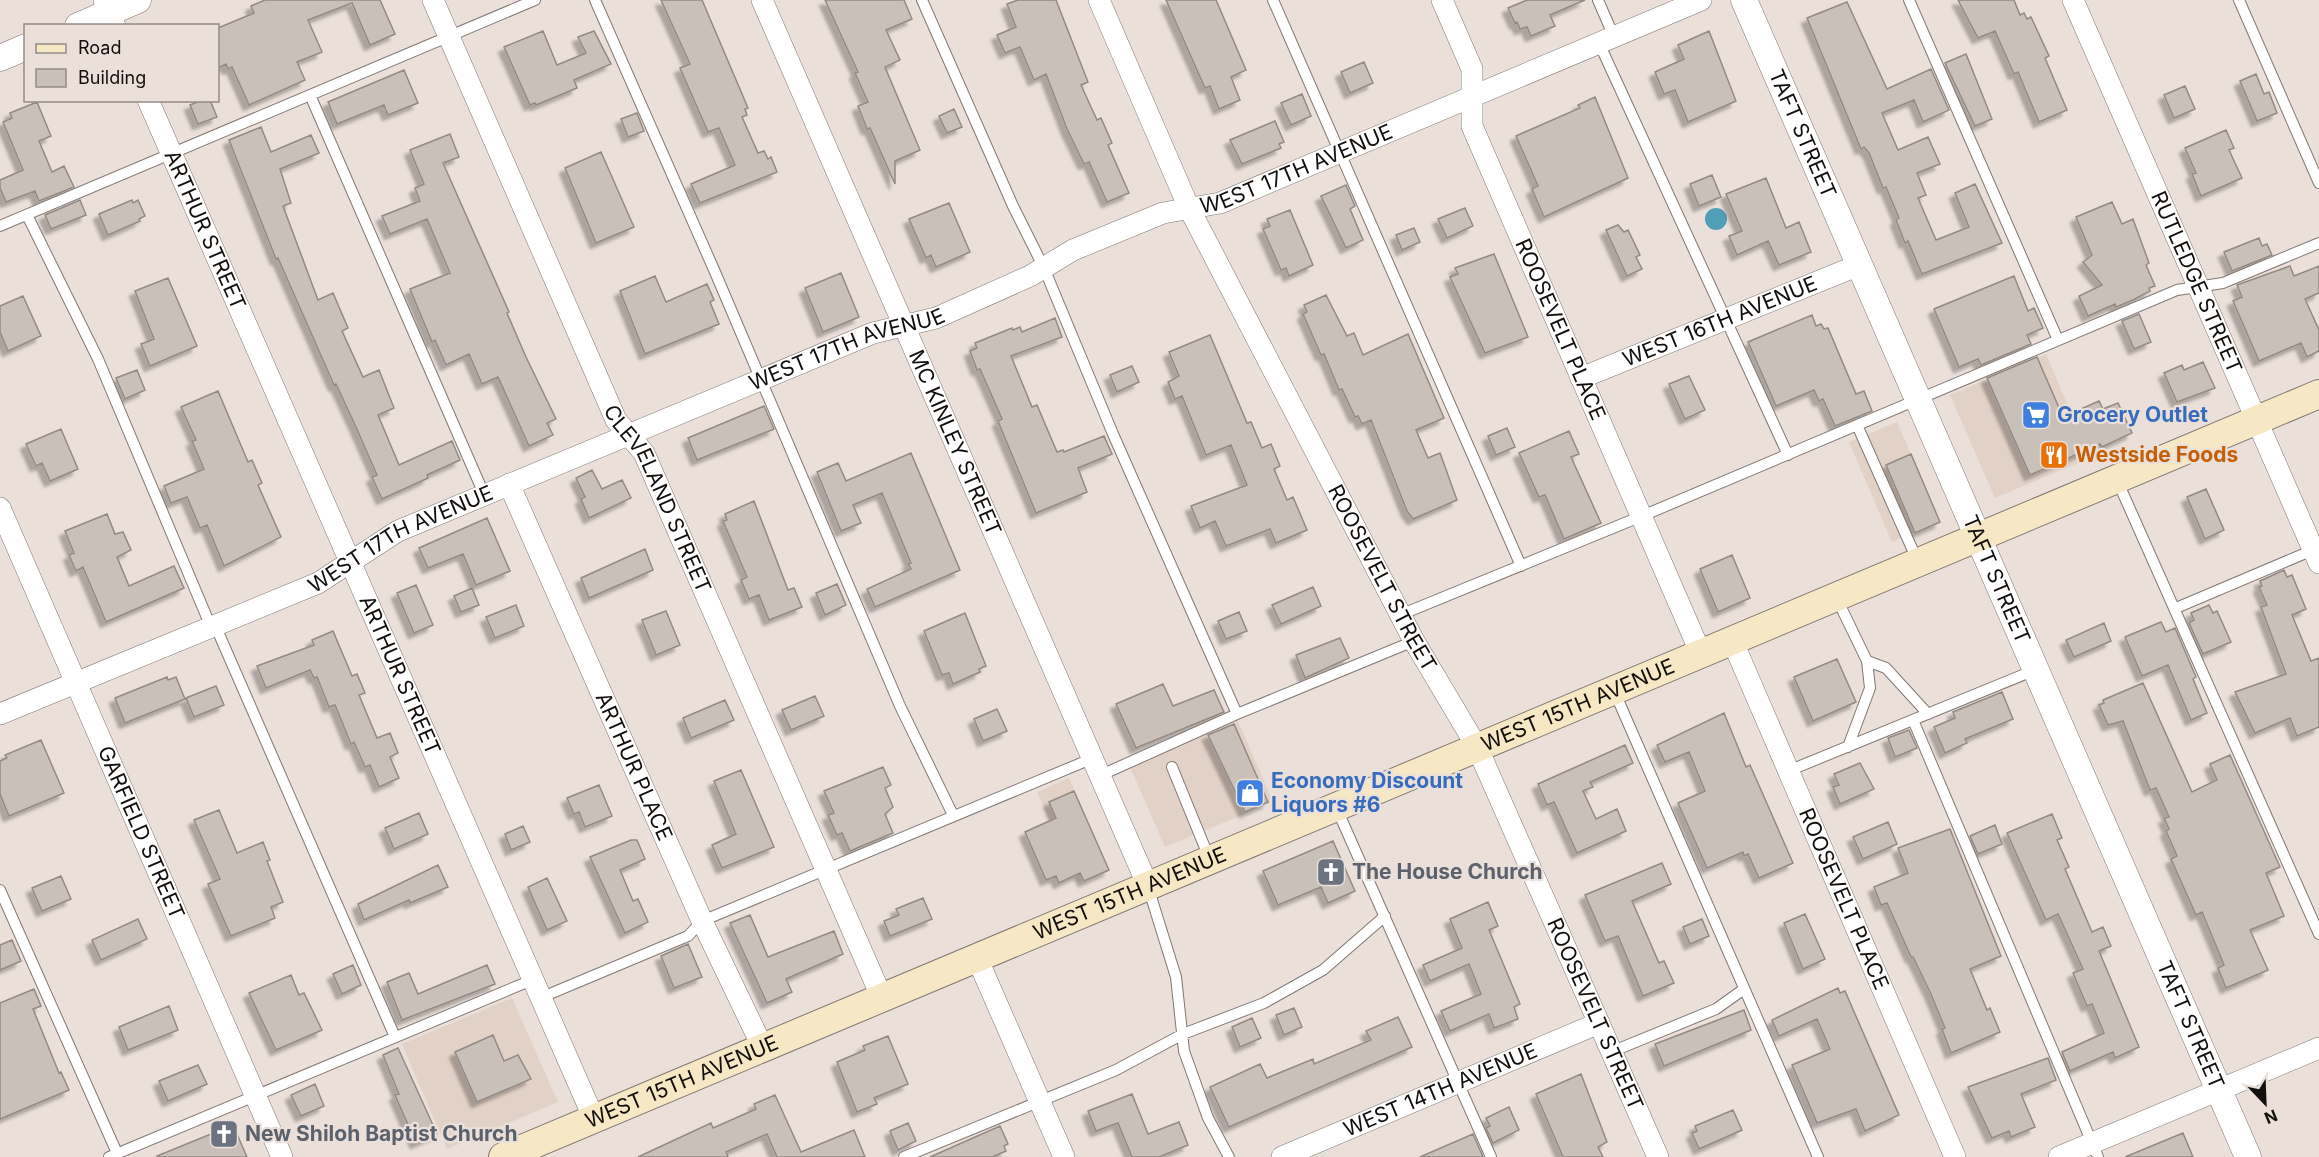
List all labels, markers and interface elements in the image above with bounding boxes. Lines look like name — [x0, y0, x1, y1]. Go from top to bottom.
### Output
legend — [24, 24, 219, 102]
text: Road — [78, 37, 121, 58]
street label: TAFT STREET — [1764, 66, 1842, 202]
text: Building — [78, 67, 146, 88]
street label: WEST 17TH AVENUE — [1198, 119, 1396, 218]
street label: ARTHUR STREET — [160, 146, 251, 314]
street label: RUTLEDGE STREET — [2146, 187, 2247, 377]
street label: ROOSEVELT PLACE — [1510, 235, 1611, 424]
street label: WEST 16TH AVENUE — [1619, 270, 1820, 372]
street label: WEST 17TH AVENUE — [745, 303, 948, 395]
street label: MC KINLEY STREET — [904, 346, 1007, 539]
supermarket icon: Grocery Outlet — [2020, 399, 2052, 431]
street label: CLEVELAND STREET — [599, 401, 717, 597]
place label: Grocery Outlet — [2057, 402, 2208, 427]
restaurant icon: Westside Foods — [2038, 439, 2070, 471]
place label: Westside Foods — [2075, 442, 2238, 467]
street label: WEST 17TH AVENUE — [303, 480, 496, 598]
street label: ROOSEVELT STREET — [1323, 480, 1442, 676]
street label: TAFT STREET — [1958, 511, 2036, 647]
street label: ARTHUR STREET — [354, 591, 446, 759]
street label: WEST 15TH AVENUE — [1478, 653, 1678, 756]
street label: ARTHUR PLACE — [591, 689, 678, 844]
street label: GARFIELD STREET — [93, 742, 190, 923]
place label: Economy Discount Liquors #6 — [1271, 768, 1463, 817]
shop icon: Economy Discount Liquors #6 — [1234, 777, 1266, 809]
street label: ROOSEVELT PLACE — [1794, 804, 1894, 993]
street label: WEST 15TH AVENUE — [1029, 842, 1230, 945]
church icon: The House Church — [1315, 856, 1347, 888]
place label: The House Church — [1352, 859, 1543, 884]
street label: ROOSEVELT STREET — [1542, 914, 1649, 1114]
street label: TAFT STREET — [2152, 957, 2230, 1093]
street label: WEST 15TH AVENUE — [581, 1030, 782, 1133]
street label: WEST 14TH AVENUE — [1340, 1038, 1541, 1142]
north arrow — [2235, 1073, 2295, 1133]
text: N — [2261, 1105, 2280, 1128]
church icon: New Shiloh Baptist Church — [208, 1118, 240, 1150]
place label: New Shiloh Baptist Church — [245, 1121, 517, 1146]

